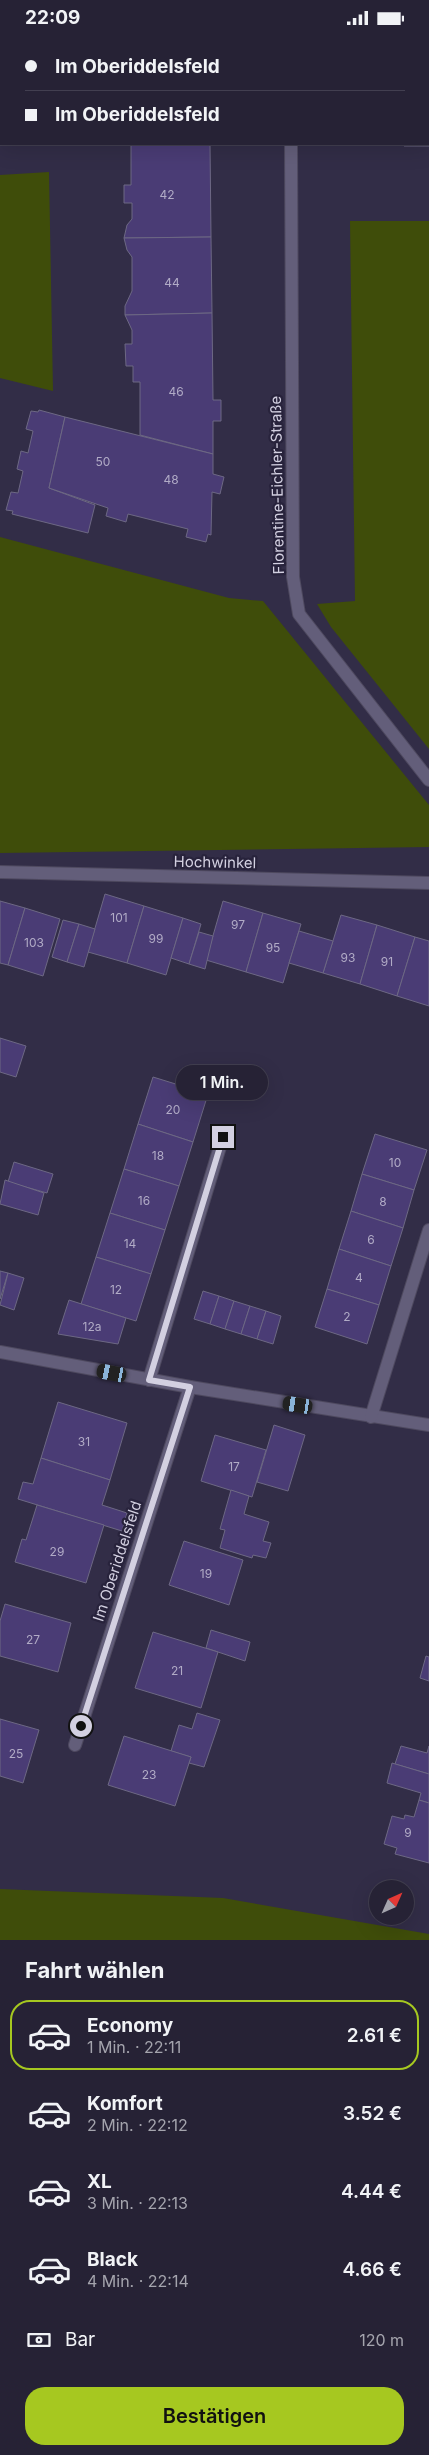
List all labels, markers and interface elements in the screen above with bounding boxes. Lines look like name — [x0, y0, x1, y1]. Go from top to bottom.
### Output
text: 22:09 — [25, 6, 80, 29]
text: Im Oberiddelsfeld — [55, 55, 220, 78]
text: Im Oberiddelsfeld — [55, 103, 220, 126]
house number: 42 — [159, 187, 175, 202]
house number: 44 — [164, 275, 180, 290]
house number: 46 — [168, 384, 184, 399]
street label: Florentine-Eichler-Straße — [266, 396, 288, 574]
house number: 50 — [96, 454, 110, 469]
house number: 48 — [163, 472, 179, 487]
street label: Hochwinkel — [174, 852, 256, 872]
house number: 101 — [110, 910, 128, 925]
house number: 97 — [231, 917, 245, 932]
house number: 99 — [149, 931, 163, 946]
house number: 103 — [24, 935, 44, 950]
house number: 95 — [266, 940, 280, 955]
house number: 93 — [341, 950, 355, 965]
house number: 91 — [381, 954, 393, 969]
callout: 1 Min. — [177, 1065, 269, 1099]
text: 1 Min. — [200, 1072, 244, 1092]
house number: 20 — [166, 1102, 180, 1117]
route end — [212, 1126, 234, 1148]
house number: 18 — [152, 1148, 164, 1163]
house number: 10 — [389, 1155, 401, 1170]
house number: 16 — [138, 1193, 150, 1208]
house number: 8 — [379, 1194, 387, 1209]
house number: 6 — [367, 1232, 375, 1247]
house number: 14 — [124, 1236, 137, 1251]
house number: 4 — [355, 1270, 363, 1285]
house number: 12 — [110, 1282, 122, 1297]
house number: 2 — [343, 1309, 351, 1324]
house number: 12a — [83, 1319, 101, 1334]
car — [95, 1363, 128, 1383]
car — [282, 1395, 313, 1415]
house number: 31 — [78, 1434, 90, 1449]
house number: 17 — [228, 1459, 240, 1474]
street label: Im Oberiddelsfeld — [89, 1498, 145, 1624]
house number: 29 — [50, 1544, 64, 1559]
house number: 19 — [200, 1566, 212, 1581]
house number: 27 — [26, 1632, 40, 1647]
house number: 21 — [171, 1663, 183, 1678]
route start — [70, 1715, 92, 1737]
house number: 25 — [9, 1746, 23, 1761]
house number: 23 — [142, 1767, 156, 1782]
house number: 9 — [404, 1825, 412, 1840]
north arrow — [369, 1880, 414, 1925]
map controls — [369, 1880, 414, 1925]
text: Fahrt wählen — [25, 1957, 165, 1983]
icon: car — [27, 2013, 72, 2058]
text: Economy — [87, 2014, 173, 2037]
text: 2.61 € — [347, 2024, 402, 2047]
text: 1 Min. · 22:11 — [87, 2037, 181, 2057]
icon: car — [27, 2091, 72, 2136]
text: Komfort — [87, 2092, 163, 2115]
text: 3.52 € — [343, 2102, 402, 2125]
text: 2 Min. · 22:12 — [87, 2115, 188, 2135]
icon: car — [27, 2169, 72, 2214]
text: XL — [87, 2170, 112, 2193]
text: 4.44 € — [341, 2180, 402, 2203]
text: 3 Min. · 22:13 — [87, 2193, 188, 2213]
icon: car — [27, 2247, 72, 2292]
text: Black — [87, 2248, 138, 2271]
text: 4.66 € — [342, 2258, 402, 2281]
text: 4 Min. · 22:14 — [87, 2271, 189, 2291]
icon: cash — [25, 2326, 53, 2354]
text: Bar — [65, 2328, 95, 2351]
text: 120 m — [359, 2330, 404, 2350]
button: Bestätigen — [25, 2387, 404, 2445]

